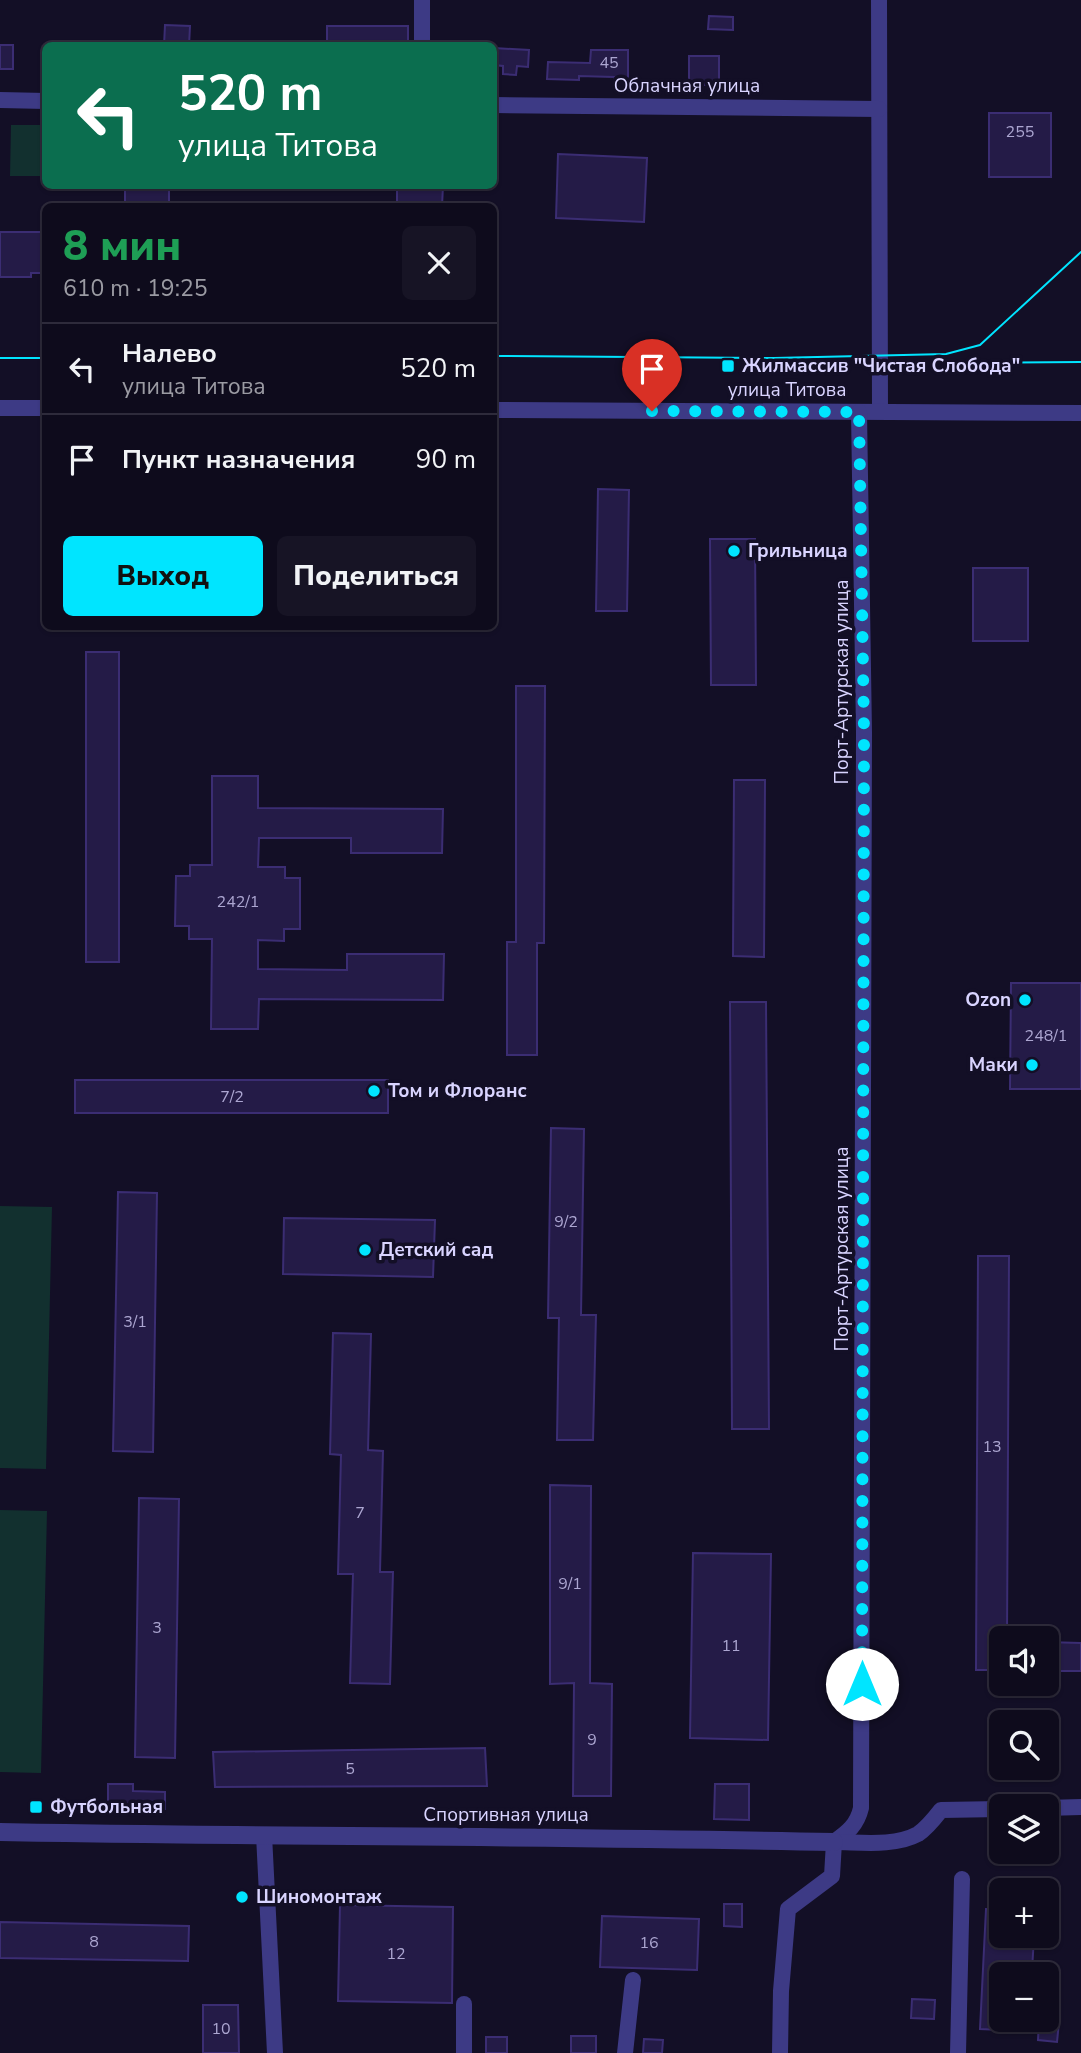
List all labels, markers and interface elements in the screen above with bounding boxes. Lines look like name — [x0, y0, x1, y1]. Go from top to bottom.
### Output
house number: 45 — [599, 52, 619, 74]
text: 520 m — [178, 60, 322, 127]
icon: left — [63, 70, 154, 161]
street label: Облачная улица — [614, 73, 760, 99]
house number: 255 — [1006, 121, 1034, 143]
text: улица Титова — [178, 124, 378, 167]
text: 8 мин — [63, 218, 181, 275]
button: close — [402, 226, 476, 300]
text: 610 m · 19:25 — [63, 273, 208, 304]
text: Налево — [122, 336, 217, 371]
pin — [622, 339, 682, 411]
icon: left — [63, 350, 101, 388]
icon: arrive — [633, 350, 671, 388]
text: 520 m — [400, 351, 476, 386]
place label: Жилмассив "Чистая Слобода" — [742, 353, 1020, 379]
marker: Жилмассив "Чистая Слобода" — [720, 358, 736, 374]
text: улица Титова — [122, 371, 266, 402]
street label: улица Титова — [728, 377, 846, 403]
icon: arrive — [63, 441, 101, 479]
text: Пункт назначения — [122, 442, 355, 477]
text: 90 m — [416, 442, 476, 477]
button: Выход — [63, 536, 263, 616]
button: Поделиться — [277, 536, 476, 616]
place label: Грильница — [748, 538, 848, 564]
marker: Грильница — [726, 543, 742, 559]
street label: Порт-Артурская улица — [829, 580, 855, 784]
house number: 242/1 — [217, 891, 259, 913]
place label: Ozon — [965, 987, 1011, 1013]
marker: Ozon — [1017, 992, 1033, 1008]
house number: 248/1 — [1025, 1025, 1067, 1047]
place label: Маки — [969, 1052, 1018, 1078]
marker: Маки — [1024, 1057, 1040, 1073]
place label: Том и Флоранс — [388, 1078, 527, 1104]
marker: Том и Флоранс — [366, 1083, 382, 1099]
house number: 7/2 — [220, 1086, 244, 1108]
street label: Порт-Артурская улица — [829, 1147, 855, 1351]
house number: 9/2 — [554, 1211, 578, 1233]
place label: Детский сад — [379, 1237, 493, 1263]
marker: Детский сад — [357, 1242, 373, 1258]
house number: 3/1 — [123, 1311, 147, 1333]
house number: 13 — [982, 1436, 1002, 1458]
house number: 7 — [355, 1502, 365, 1524]
house number: 9/1 — [558, 1573, 582, 1595]
house number: 3 — [152, 1617, 162, 1639]
map controls — [989, 1626, 1059, 2032]
button: sound — [989, 1626, 1059, 1696]
house number: 11 — [721, 1635, 741, 1657]
position arrow — [825, 1647, 899, 1721]
button: search — [989, 1710, 1059, 1780]
house number: 9 — [587, 1729, 597, 1751]
house number: 5 — [345, 1758, 355, 1780]
place label: Футбольная — [50, 1794, 163, 1820]
button: layers — [989, 1794, 1059, 1864]
marker: Футбольная — [28, 1799, 44, 1815]
street label: Спортивная улица — [423, 1802, 589, 1828]
button: + — [989, 1878, 1059, 1948]
place label: Шиномонтаж — [256, 1884, 382, 1910]
marker: Шиномонтаж — [234, 1889, 250, 1905]
house number: 8 — [89, 1931, 99, 1953]
house number: 16 — [639, 1932, 659, 1954]
house number: 12 — [386, 1943, 406, 1965]
button: − — [989, 1962, 1059, 2032]
house number: 10 — [211, 2018, 231, 2040]

